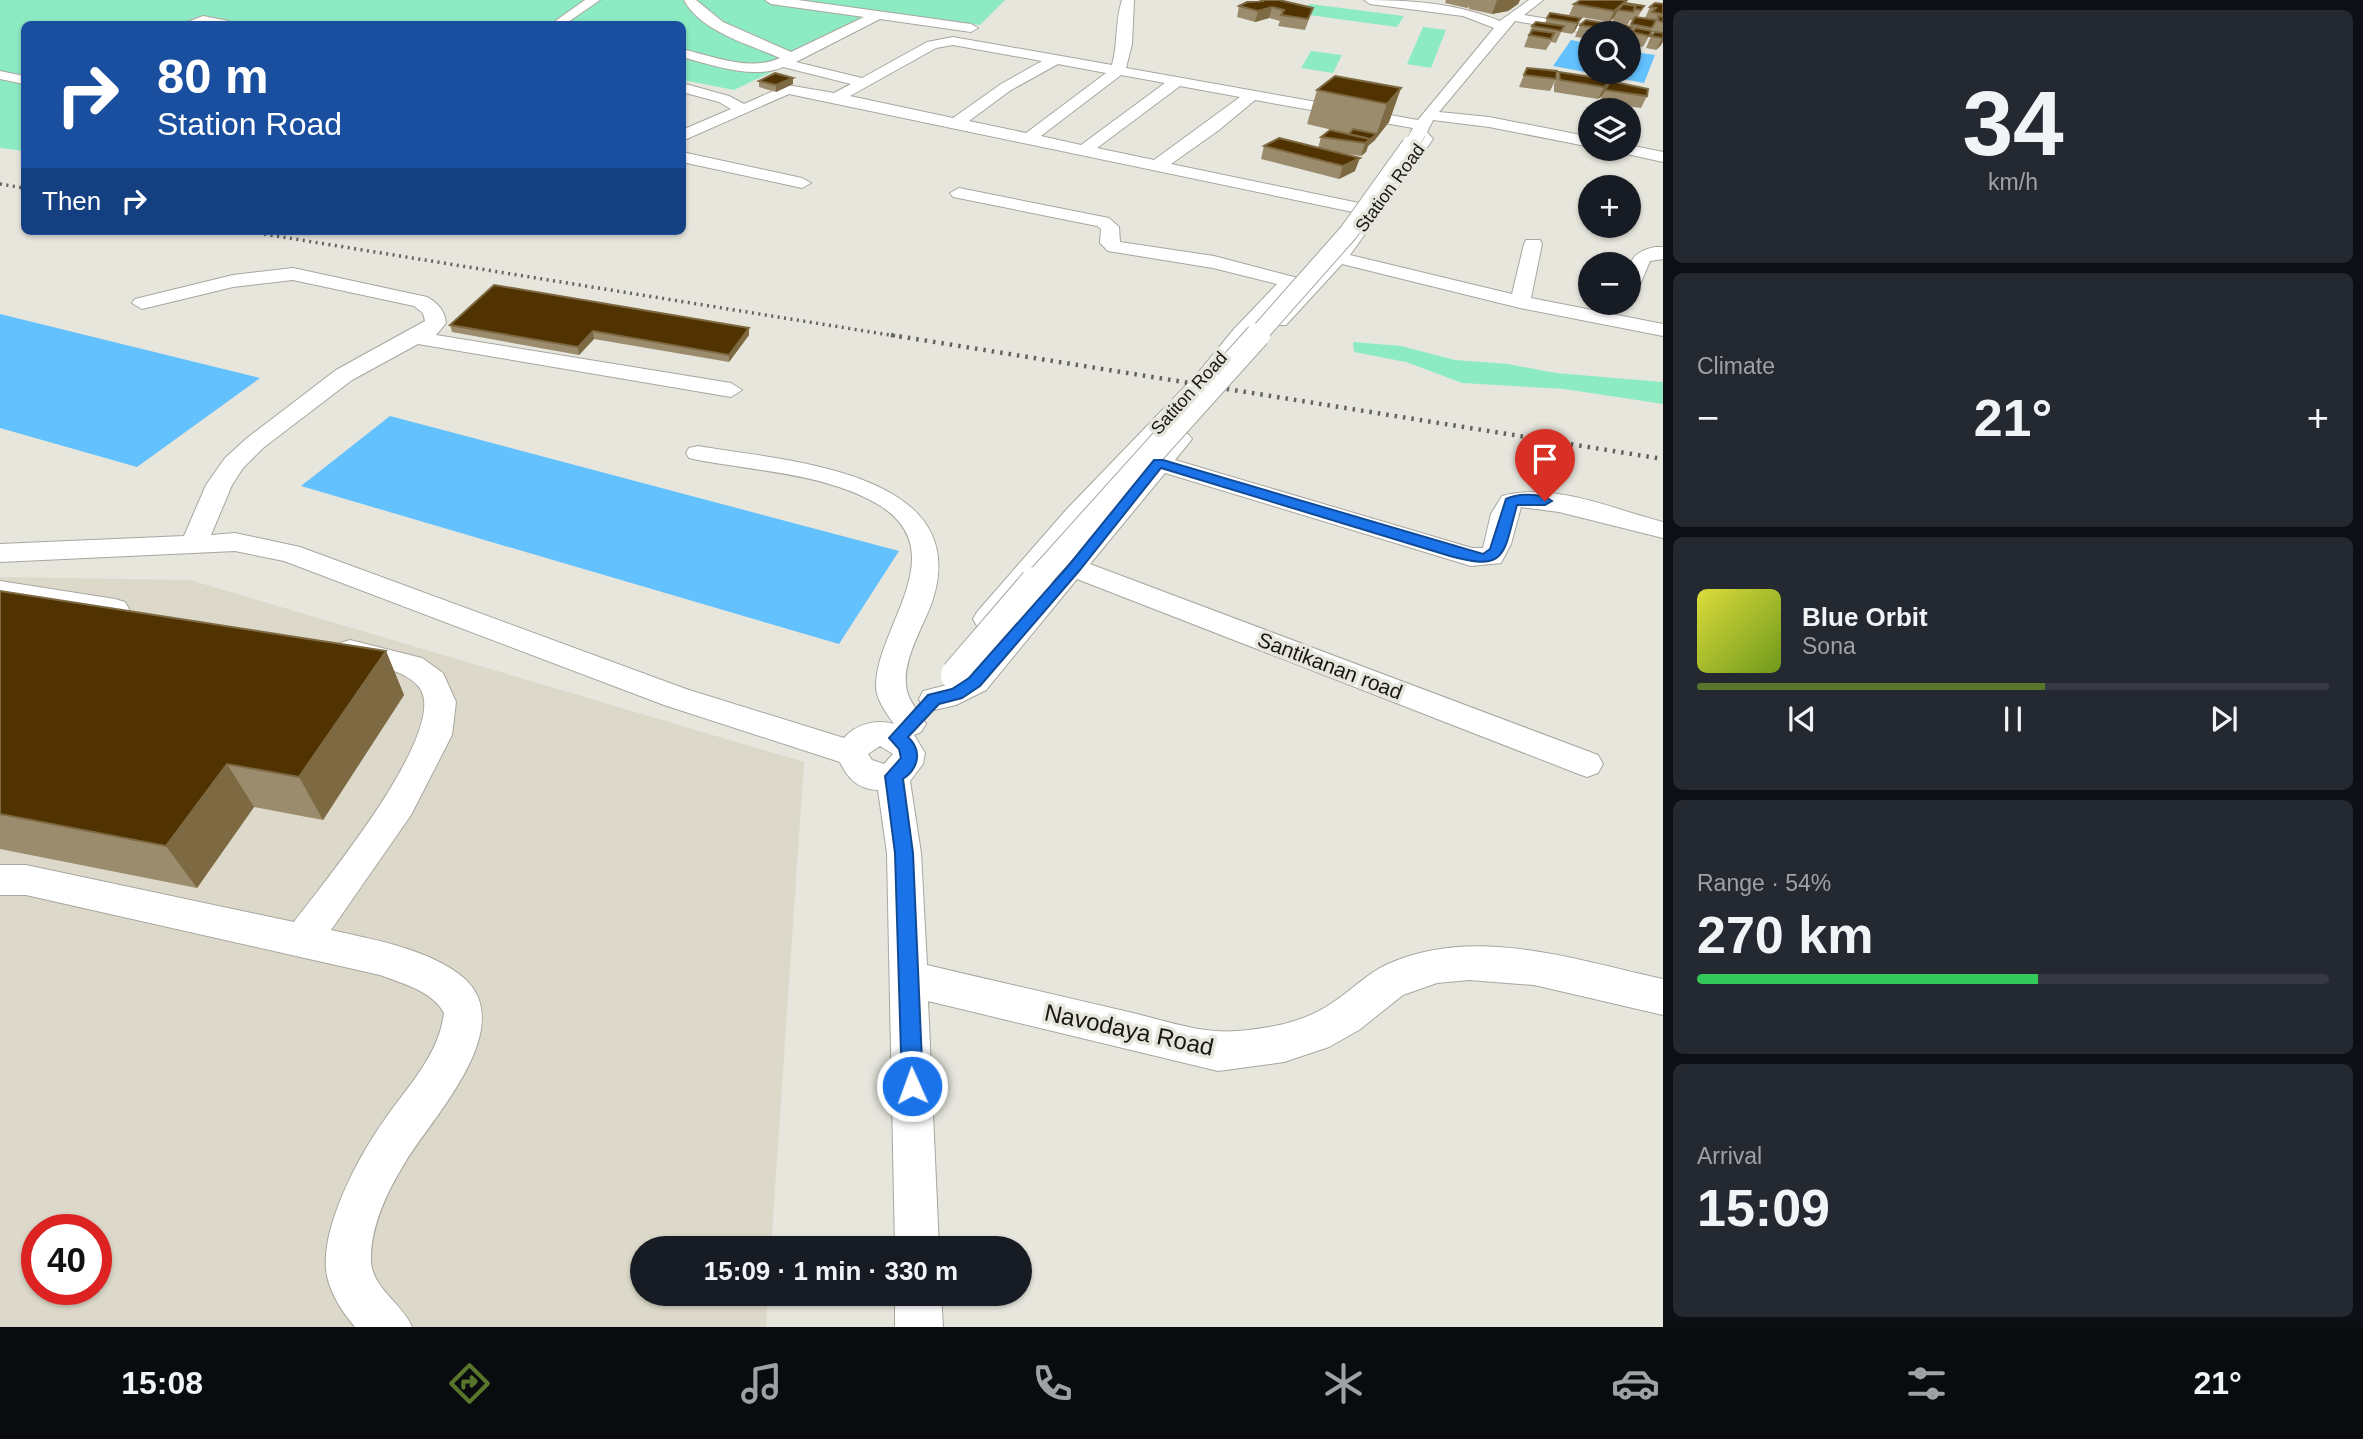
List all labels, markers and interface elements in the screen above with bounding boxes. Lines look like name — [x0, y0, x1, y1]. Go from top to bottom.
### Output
map controls — [1578, 21, 1641, 315]
button: search — [1578, 21, 1641, 84]
icon: right — [42, 49, 133, 140]
text: 80 m — [157, 49, 269, 103]
text: 34 — [1962, 73, 2064, 174]
button: layers — [1578, 98, 1641, 161]
text: Station Road — [157, 106, 342, 142]
street label: Station Road — [1351, 140, 1429, 236]
text: km/h — [1988, 169, 2038, 195]
button: + — [1578, 175, 1641, 238]
icon: right — [115, 182, 153, 220]
text: Then — [42, 186, 101, 216]
button: − — [1578, 252, 1641, 315]
street label: Satiton Road — [1147, 348, 1231, 438]
text: Climate — [1697, 353, 1775, 379]
text: 21° — [1974, 389, 2052, 447]
text: − — [1697, 397, 1719, 439]
text: + — [2307, 397, 2329, 439]
pin — [1515, 429, 1575, 501]
icon: arrive — [1526, 440, 1564, 478]
text: Blue Orbit — [1802, 602, 1928, 632]
street label: Santikanan road — [1255, 627, 1406, 704]
text: Sona — [1802, 633, 1856, 659]
icon: previous — [1783, 700, 1821, 738]
icon: pause — [1994, 700, 2032, 738]
icon: next — [2205, 700, 2243, 738]
text: Range · 54% — [1697, 870, 1831, 896]
text: 270 km — [1697, 906, 1873, 964]
street label: Navodaya Road — [1042, 998, 1216, 1061]
position arrow — [875, 1049, 949, 1123]
text: Arrival — [1697, 1143, 1762, 1169]
text: 15:09 — [1697, 1179, 1830, 1237]
speed limit sign: 40 — [21, 1214, 112, 1305]
text: 15:09 · 1 min · 330 m — [704, 1256, 958, 1286]
icon: directions — [445, 1359, 494, 1408]
icon: music — [737, 1359, 786, 1408]
icon: phone — [1028, 1359, 1077, 1408]
icon: climate — [1319, 1359, 1368, 1408]
icon: car — [1611, 1359, 1660, 1408]
icon: filters — [1902, 1359, 1951, 1408]
text: 15:08 — [121, 1365, 203, 1401]
text: 21° — [2193, 1365, 2242, 1401]

